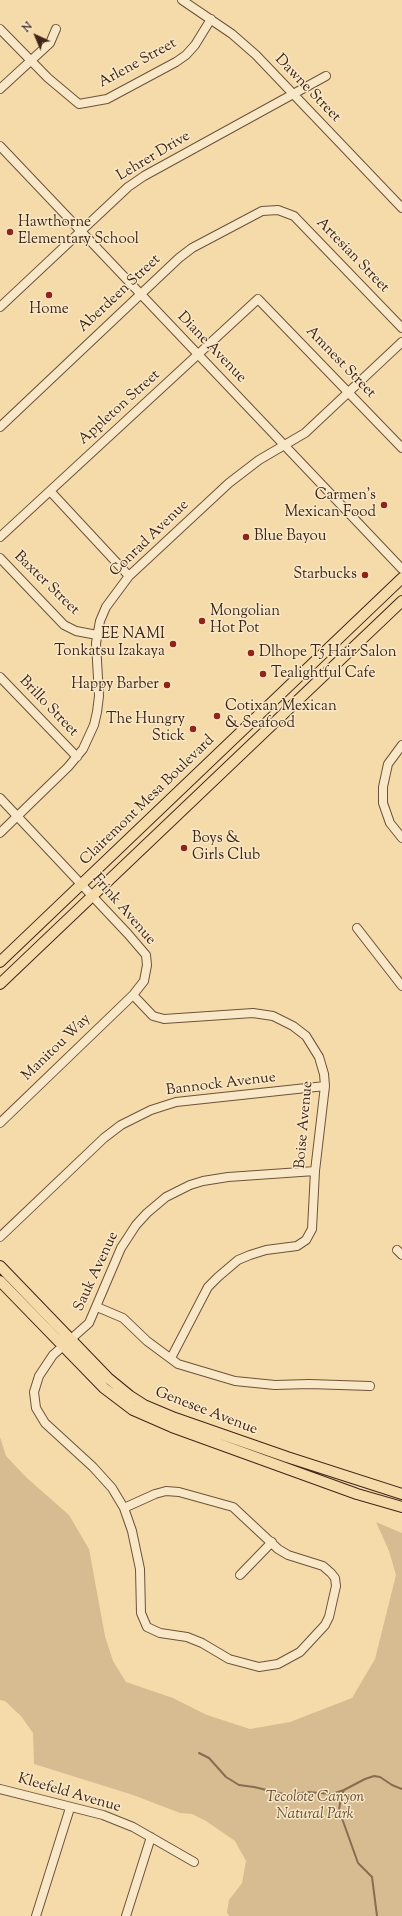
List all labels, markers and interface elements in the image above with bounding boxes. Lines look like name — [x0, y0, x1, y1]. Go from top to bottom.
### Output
north arrow — [16, 16, 56, 56]
text: N — [19, 19, 36, 36]
street label: Arlene Street — [96, 35, 180, 93]
street label: Dawne Street — [270, 51, 344, 127]
street label: Lehrer Drive — [114, 128, 194, 186]
place label: Hawthorne Elementary School — [18, 214, 139, 249]
street label: Artesian Street — [312, 215, 392, 297]
marker: Hawthorne Elementary School — [5, 227, 15, 237]
street label: Aberdeen Street — [75, 251, 165, 337]
marker: Home — [44, 290, 54, 300]
place label: Home — [29, 301, 69, 319]
street label: Diane Avenue — [173, 309, 249, 387]
street label: Amnest Street — [301, 323, 379, 403]
street label: Appleton Street — [76, 367, 164, 449]
place label: Carmen's Mexican Food — [284, 487, 376, 522]
street label: Conrad Avenue — [107, 497, 193, 581]
marker: Carmen's Mexican Food — [379, 500, 389, 510]
place label: Blue Bayou — [254, 528, 326, 546]
marker: Blue Bayou — [241, 532, 251, 542]
street label: Baxter Street — [9, 548, 83, 620]
place label: Starbucks — [293, 566, 357, 584]
marker: Starbucks — [360, 570, 370, 580]
place label: Mongolian Hot Pot — [210, 603, 280, 638]
marker: Mongolian Hot Pot — [197, 616, 207, 626]
place label: EE NAMI Tonkatsu Izakaya — [54, 626, 165, 661]
marker: EE NAMI Tonkatsu Izakaya — [168, 639, 178, 649]
place label: Dlhope T5 Hair Salon — [259, 644, 397, 662]
marker: Dlhope T5 Hair Salon — [246, 648, 256, 658]
place label: Tealightful Cafe — [271, 665, 375, 683]
marker: Tealightful Cafe — [258, 669, 268, 679]
street label: Brillo Street — [15, 673, 81, 741]
place label: Happy Barber — [71, 676, 159, 694]
marker: Happy Barber — [162, 680, 172, 690]
place label: Cotixan Mexican & Seafood — [225, 698, 337, 733]
place label: The Hungry Stick — [106, 711, 185, 746]
marker: Cotixan Mexican & Seafood — [212, 711, 222, 721]
marker: The Hungry Stick — [188, 724, 198, 734]
street label: Clairemont Mesa Boulevard — [77, 732, 219, 870]
place label: Boys & Girls Club — [192, 830, 260, 865]
marker: Boys & Girls Club — [179, 843, 189, 853]
street label: Frink Avenue — [87, 871, 159, 949]
street label: Manitou Way — [19, 1011, 95, 1085]
street label: Bannock Avenue — [165, 1069, 277, 1101]
street label: Boise Avenue — [292, 1080, 318, 1170]
street label: Sauk Avenue — [71, 1229, 123, 1315]
street label: Genesee Avenue — [152, 1384, 260, 1440]
street label: Kleefeld Avenue — [15, 1771, 123, 1817]
park label: Tecolote Canyon Natural Park — [266, 1789, 364, 1824]

